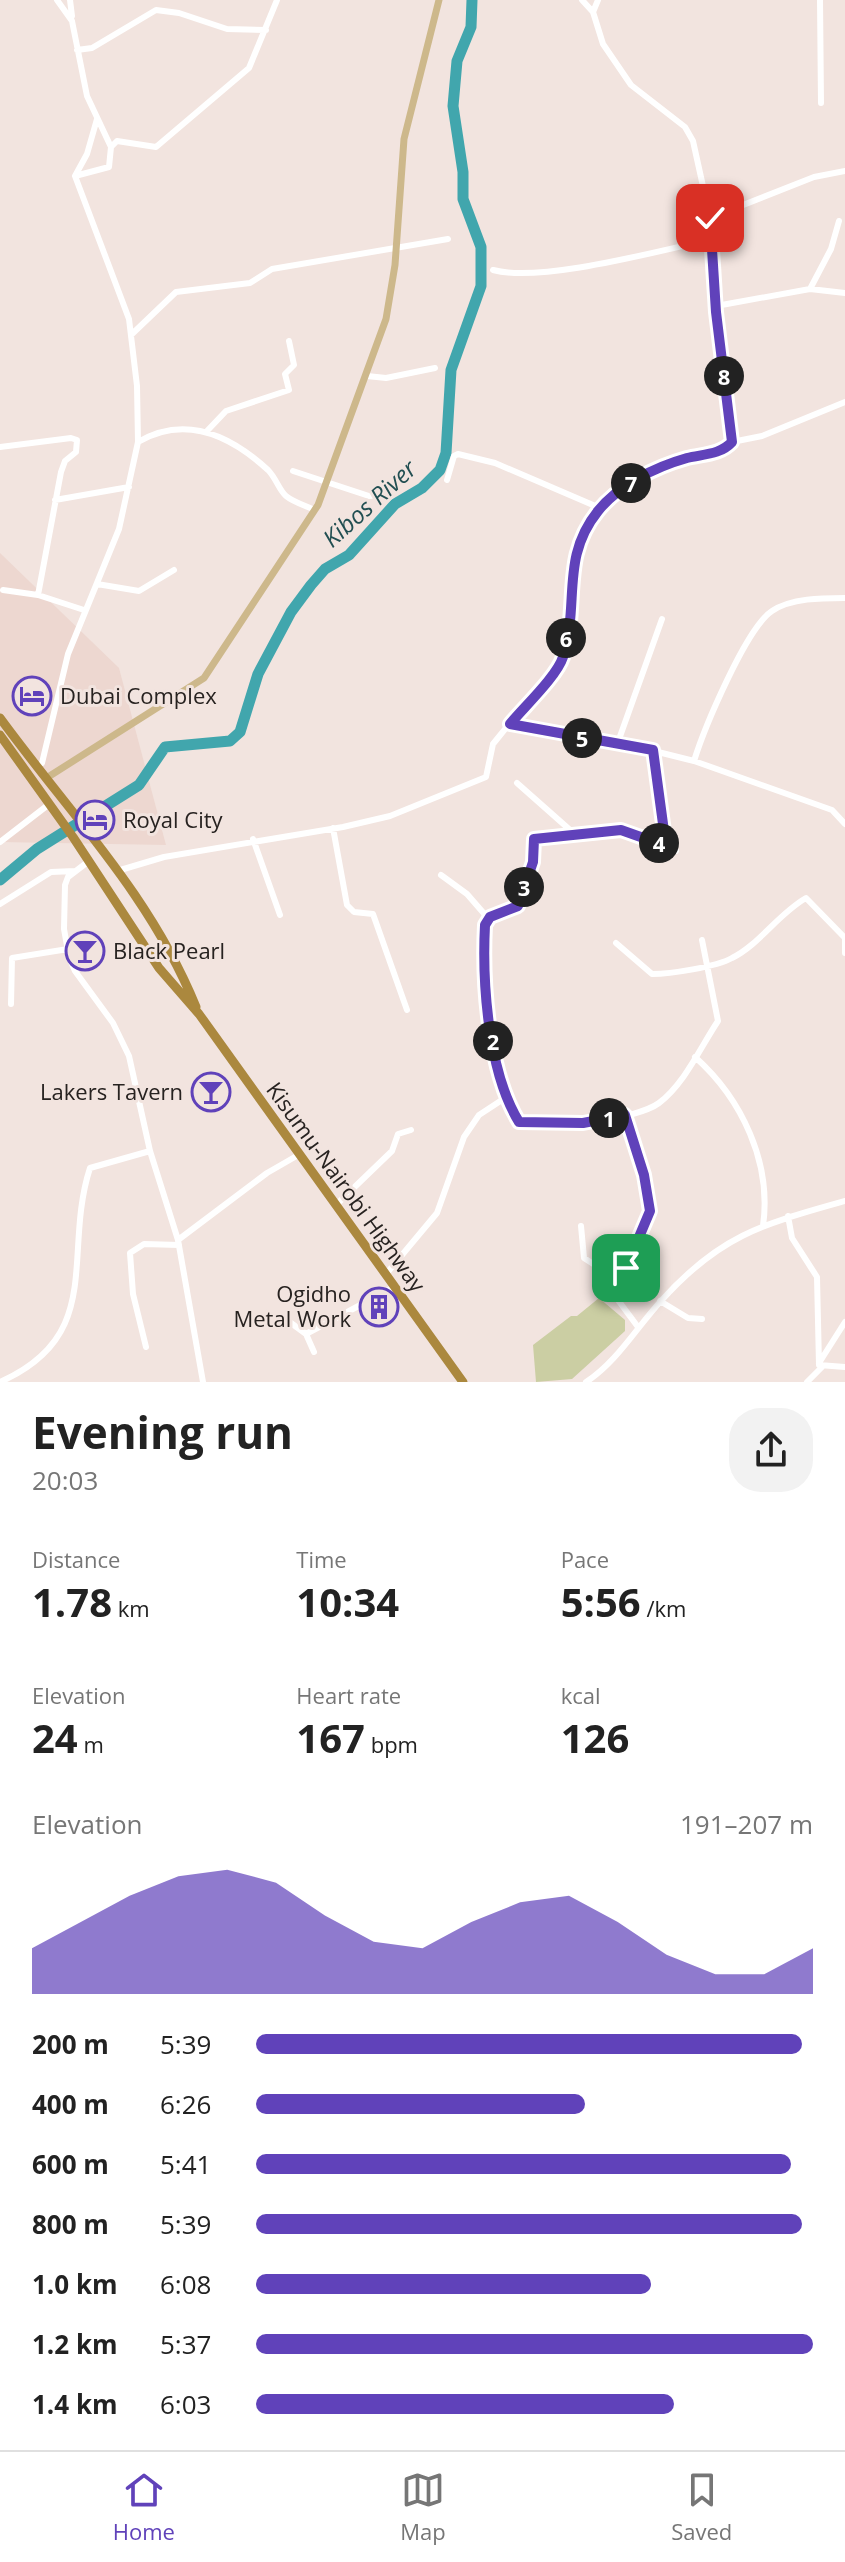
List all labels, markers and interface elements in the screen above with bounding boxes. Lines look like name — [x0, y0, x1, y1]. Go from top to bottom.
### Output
pin — [676, 184, 744, 252]
icon: check — [688, 196, 732, 240]
pin: 8 — [704, 356, 744, 396]
text: 8 — [718, 361, 730, 391]
water label: Kibos River — [315, 451, 424, 554]
pin: 7 — [611, 463, 651, 503]
text: 7 — [625, 468, 637, 498]
pin: 6 — [546, 618, 586, 658]
text: 6 — [560, 623, 572, 653]
hotel icon: Dubai Complex — [11, 675, 53, 717]
place label: Dubai Complex — [60, 680, 217, 710]
pin: 5 — [562, 718, 602, 758]
text: 5 — [576, 723, 588, 753]
hotel icon: Royal City — [74, 799, 116, 841]
place label: Royal City — [123, 804, 224, 834]
pin: 4 — [639, 823, 679, 863]
text: 4 — [653, 828, 665, 858]
pin: 3 — [504, 867, 544, 907]
text: 3 — [518, 872, 530, 902]
bar icon: Black Pearl — [64, 930, 106, 972]
place label: Black Pearl — [113, 935, 225, 965]
pin: 2 — [473, 1021, 513, 1061]
text: 2 — [487, 1026, 499, 1056]
bar icon: Lakers Tavern — [190, 1071, 232, 1113]
street label: Kisumu-Nairobi Highway — [260, 1075, 434, 1298]
place label: Lakers Tavern — [40, 1076, 183, 1106]
pin: 1 — [589, 1098, 629, 1138]
text: 1 — [603, 1103, 615, 1133]
pin — [592, 1234, 660, 1302]
icon: arrive — [604, 1246, 648, 1290]
place label: Ogidho Metal Work — [233, 1278, 351, 1333]
building icon: Ogidho Metal Work — [358, 1286, 400, 1328]
text: Evening run — [32, 1402, 293, 1462]
button: share — [729, 1408, 813, 1492]
text: 20:03 — [32, 1462, 98, 1498]
text: Distance — [32, 1544, 120, 1574]
text: Time — [296, 1544, 347, 1574]
text: Pace — [561, 1544, 609, 1574]
text: 1.78 — [32, 1574, 112, 1629]
text: 10:34 — [296, 1574, 399, 1629]
text: 5:56 — [561, 1574, 641, 1629]
text: km — [112, 1593, 150, 1623]
text: /km — [641, 1593, 686, 1623]
text: Elevation — [32, 1680, 125, 1710]
text: Heart rate — [296, 1680, 401, 1710]
text: kcal — [561, 1680, 601, 1710]
text: 24 — [32, 1710, 78, 1765]
text: 167 — [296, 1710, 365, 1765]
text: 126 — [561, 1710, 629, 1765]
text: m — [78, 1729, 104, 1759]
text: bpm — [365, 1729, 418, 1759]
text: Elevation — [32, 1806, 142, 1842]
text: 191–207 m — [680, 1806, 813, 1842]
text: 200 m — [32, 2026, 109, 2062]
text: 5:39 — [160, 2026, 211, 2062]
text: 400 m — [32, 2086, 109, 2122]
text: 6:26 — [160, 2086, 211, 2122]
text: 600 m — [32, 2146, 109, 2182]
text: 5:41 — [160, 2146, 211, 2182]
text: 800 m — [32, 2206, 109, 2242]
text: 5:39 — [160, 2206, 211, 2242]
text: 1.0 km — [32, 2266, 118, 2302]
text: 6:08 — [160, 2266, 211, 2302]
text: 1.2 km — [32, 2326, 118, 2362]
text: 5:37 — [160, 2326, 211, 2362]
text: 1.4 km — [32, 2386, 118, 2422]
text: 6:03 — [160, 2386, 211, 2422]
tab: Home — [113, 2468, 175, 2546]
tab: Map — [400, 2468, 446, 2546]
tab: Saved — [671, 2468, 732, 2546]

